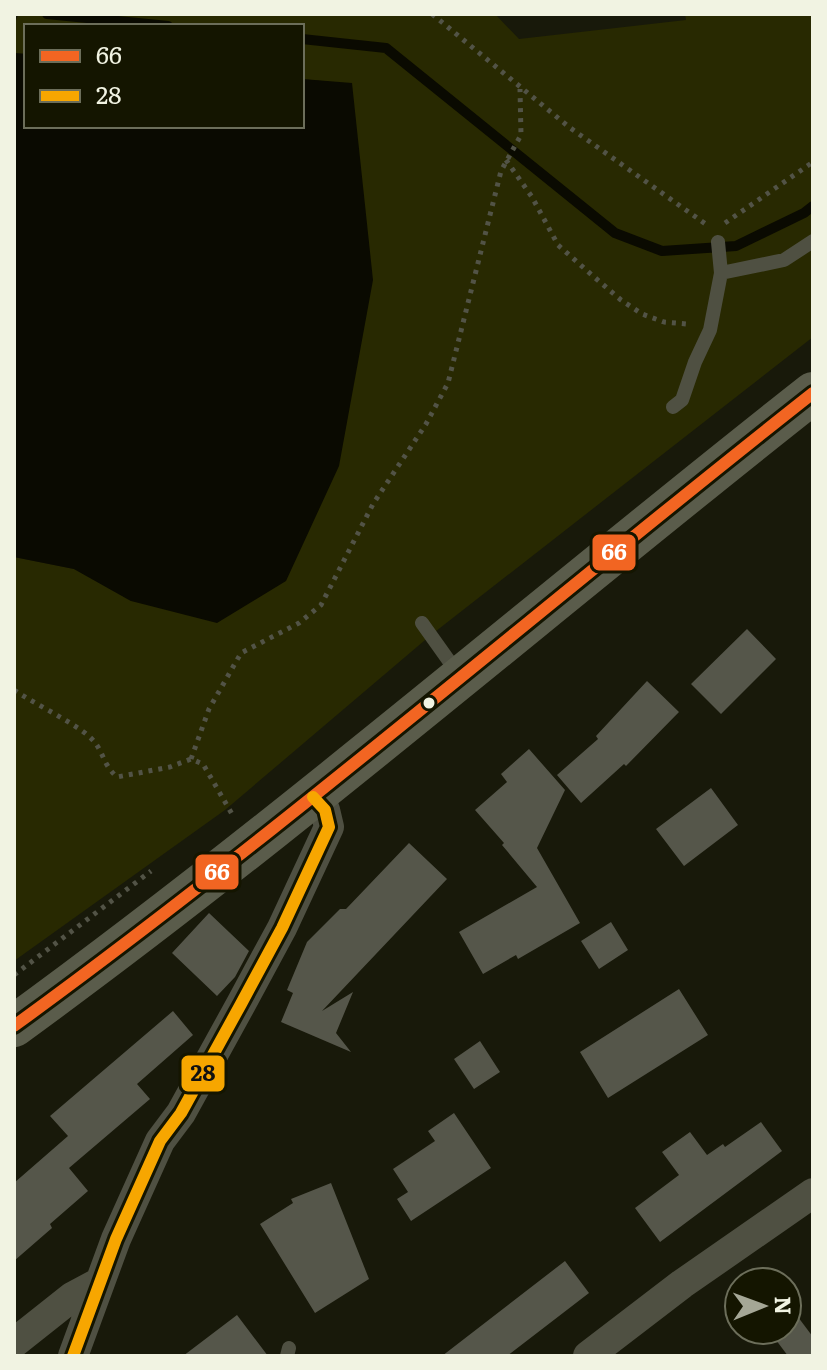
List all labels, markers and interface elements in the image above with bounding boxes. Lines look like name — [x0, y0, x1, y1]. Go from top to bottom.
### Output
legend — [24, 24, 304, 128]
text: 66 — [96, 36, 122, 71]
text: 28 — [96, 76, 121, 111]
line badge: 66 — [591, 533, 637, 572]
text: 66 — [601, 534, 627, 567]
unlabelled marker — [421, 695, 437, 711]
line badge: 66 — [194, 853, 240, 891]
text: 66 — [204, 854, 230, 887]
line badge: 28 — [180, 1054, 226, 1093]
text: 28 — [191, 1055, 215, 1088]
north arrow — [723, 1266, 803, 1346]
text: N — [768, 1296, 801, 1315]

